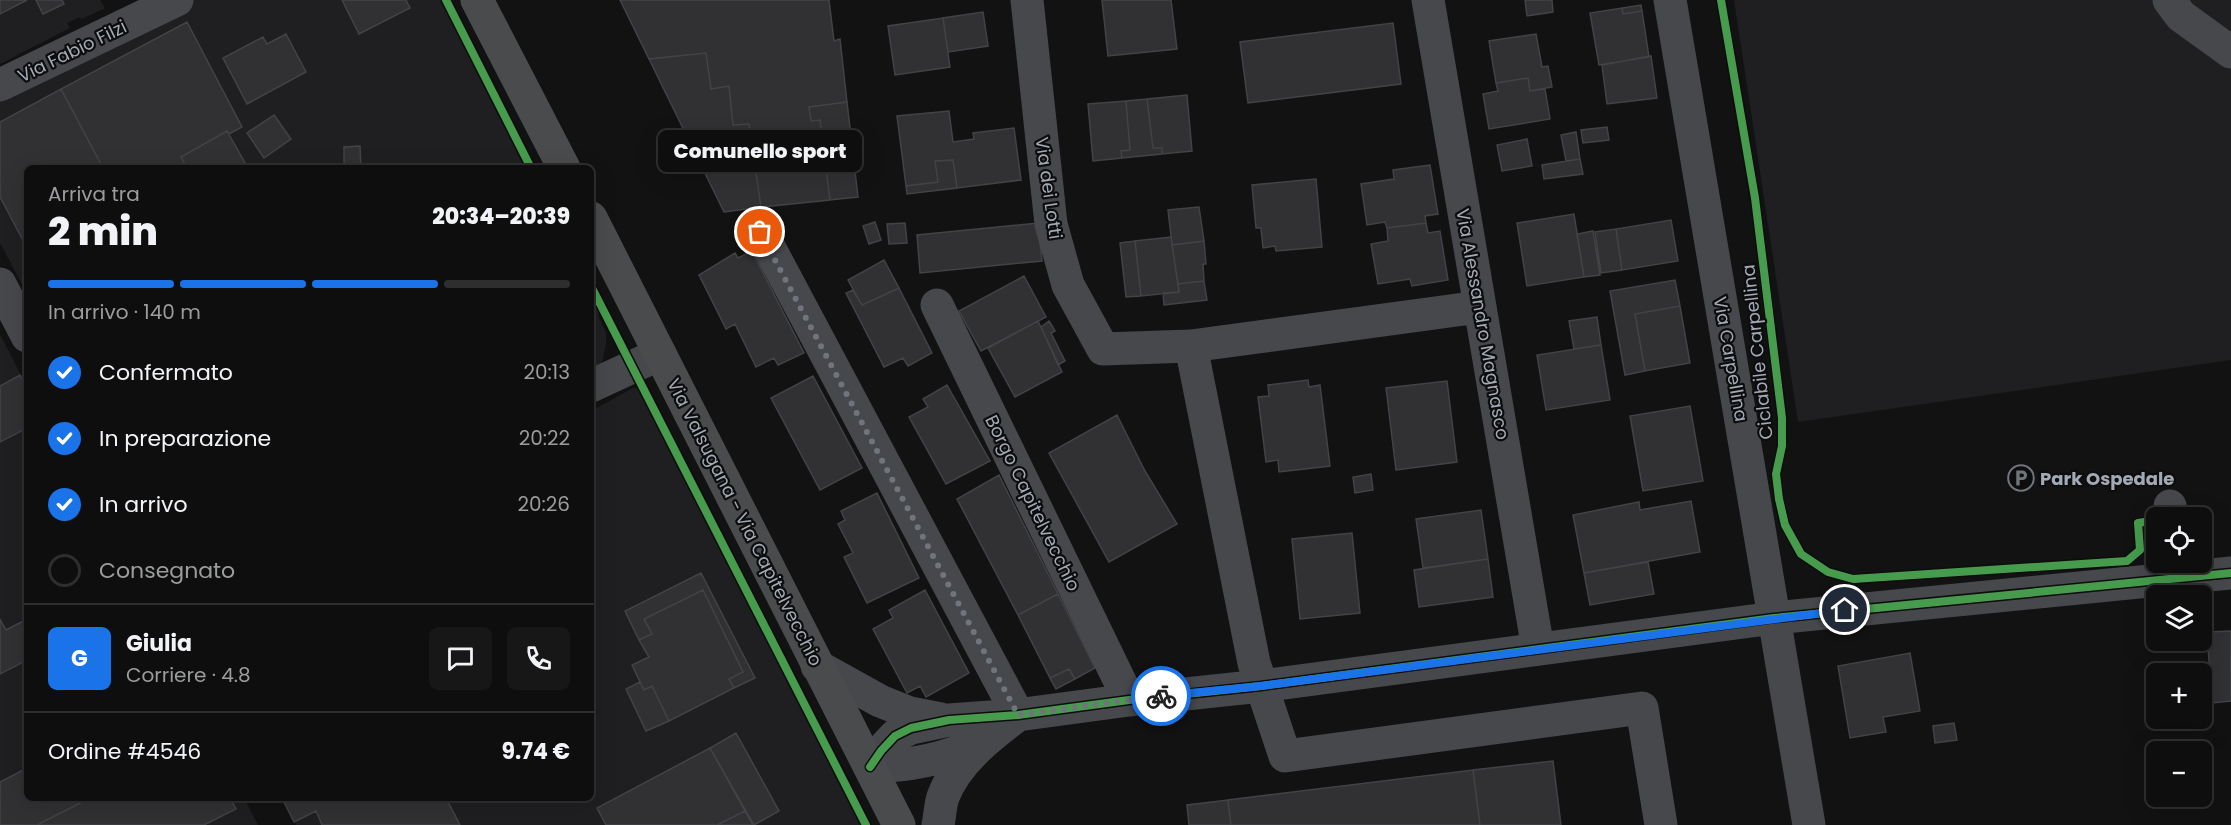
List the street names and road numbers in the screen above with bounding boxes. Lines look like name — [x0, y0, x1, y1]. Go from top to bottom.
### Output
street label: Via Fabio Filzi — [13, 14, 131, 88]
street label: Via dei Lotti — [1029, 135, 1069, 241]
street label: Via Alessandro Magnasco — [1450, 206, 1516, 442]
street label: Ciclabile Carpellina — [1735, 263, 1779, 441]
street label: Via Carpellina — [1708, 294, 1754, 424]
street label: Via Valsugana - Via Capitelvecchio — [661, 374, 829, 670]
street label: Borgo Capitelvecchio — [979, 411, 1087, 595]

